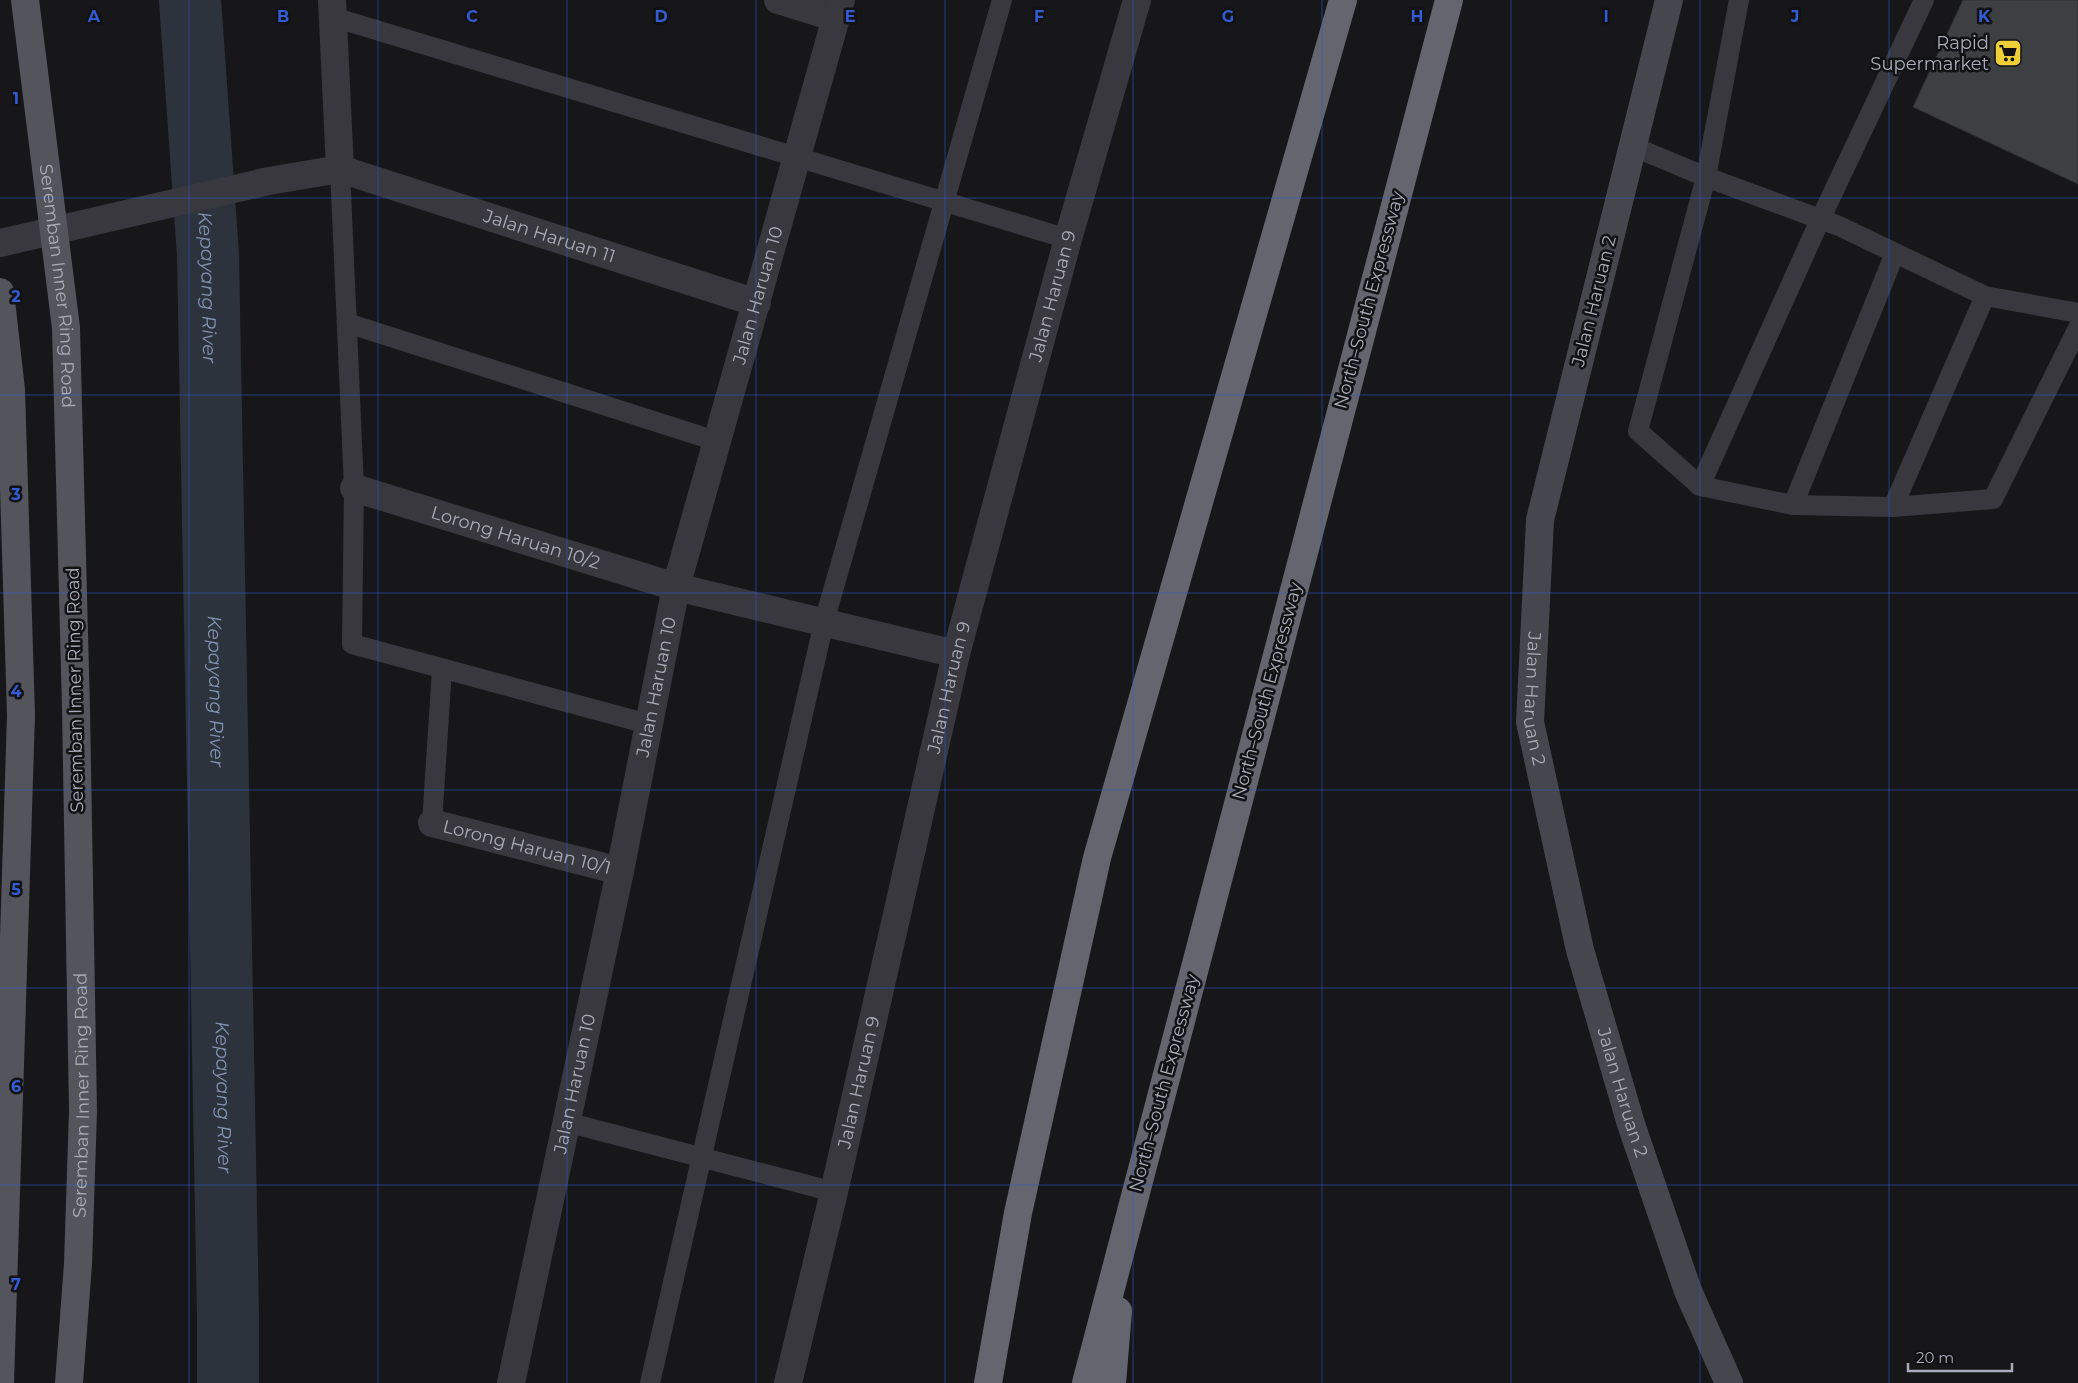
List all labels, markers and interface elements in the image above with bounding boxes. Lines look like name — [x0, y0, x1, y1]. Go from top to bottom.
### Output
text: A — [87, 7, 101, 26]
text: B — [277, 7, 289, 26]
text: C — [466, 7, 478, 26]
text: D — [654, 7, 668, 26]
text: E — [845, 7, 855, 26]
text: F — [1034, 7, 1044, 26]
text: G — [1222, 7, 1234, 26]
text: H — [1411, 7, 1423, 26]
text: I — [1603, 7, 1609, 26]
text: J — [1790, 7, 1799, 26]
text: K — [1978, 7, 1991, 26]
place label: Rapid Supermarket — [1870, 32, 1989, 75]
supermarket icon: Rapid Supermarket — [1993, 38, 2023, 68]
text: 1 — [13, 89, 19, 108]
street label: Seremban Inner Ring Road — [35, 163, 79, 408]
street label: North–South Expressway — [1329, 188, 1409, 411]
street label: Jalan Haruan 11 — [480, 205, 618, 268]
water label: Kepayang River — [193, 211, 221, 364]
street label: Jalan Haruan 10 — [728, 224, 788, 368]
street label: Jalan Haruan 9 — [1024, 228, 1081, 365]
street label: Jalan Haruan 2 — [1567, 233, 1621, 370]
text: 2 — [11, 287, 21, 306]
text: 3 — [10, 485, 21, 504]
street label: Lorong Haruan 10/2 — [428, 501, 603, 574]
street label: Seremban Inner Ring Road — [62, 567, 88, 813]
street label: North–South Expressway — [1227, 579, 1307, 802]
water label: Kepayang River — [203, 615, 229, 768]
street label: Jalan Haruan 10 — [632, 615, 681, 760]
street label: Jalan Haruan 9 — [923, 619, 975, 757]
street label: Jalan Haruan 2 — [1518, 630, 1550, 768]
text: 4 — [10, 682, 22, 701]
street label: Lorong Haruan 10/1 — [441, 815, 613, 879]
text: 5 — [11, 880, 21, 899]
street label: North–South Expressway — [1124, 971, 1204, 1194]
street label: Seremban Inner Ring Road — [69, 973, 94, 1218]
street label: Jalan Haruan 10 — [549, 1012, 600, 1157]
street label: Jalan Haruan 9 — [833, 1014, 885, 1152]
water label: Kepayang River — [210, 1021, 236, 1174]
street label: Jalan Haruan 2 — [1592, 1024, 1653, 1160]
text: 6 — [11, 1077, 21, 1096]
text: 7 — [11, 1275, 21, 1294]
scale bar — [1908, 1340, 2012, 1372]
text: 20 m — [1916, 1348, 1954, 1367]

